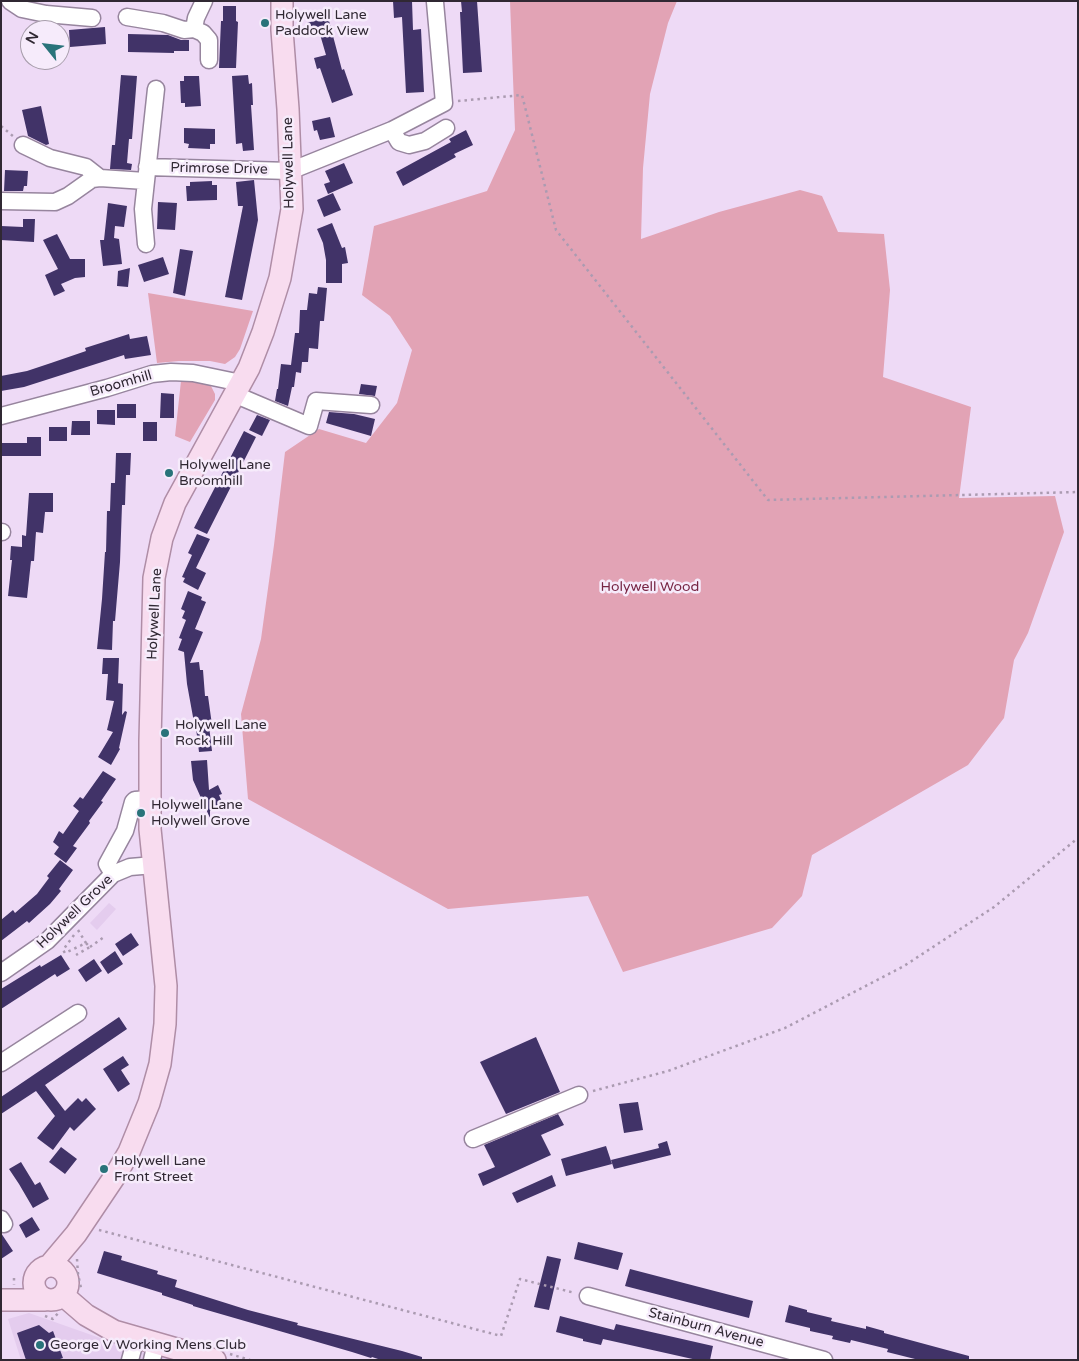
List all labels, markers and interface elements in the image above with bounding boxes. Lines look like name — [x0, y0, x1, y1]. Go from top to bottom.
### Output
place label: Holywell Lane Paddock View — [275, 7, 369, 40]
marker: Holywell Lane Paddock View — [259, 17, 271, 29]
north arrow — [20, 20, 70, 70]
text: N — [22, 29, 42, 47]
street label: Holywell Lane — [280, 117, 298, 209]
street label: Primrose Drive — [170, 160, 268, 178]
street label: Broomhill — [88, 367, 154, 401]
place label: Holywell Lane Broomhill — [179, 457, 271, 490]
marker: Holywell Lane Broomhill — [163, 467, 175, 479]
street label: Holywell Lane — [144, 568, 166, 660]
park label: Holywell Wood — [601, 579, 699, 595]
place label: Holywell Lane Rock Hill — [175, 717, 267, 750]
marker: Holywell Lane Rock Hill — [159, 727, 171, 739]
place label: Holywell Lane Holywell Grove — [151, 797, 250, 830]
marker: Holywell Lane Holywell Grove — [135, 807, 147, 819]
street label: Holywell Grove — [34, 872, 116, 952]
place label: Holywell Lane Front Street — [114, 1153, 206, 1186]
marker: Holywell Lane Front Street — [98, 1163, 110, 1175]
street label: Stainburn Avenue — [647, 1305, 765, 1351]
place label: George V Working Mens Club — [50, 1337, 246, 1353]
marker: George V Working Mens Club — [34, 1339, 46, 1351]

